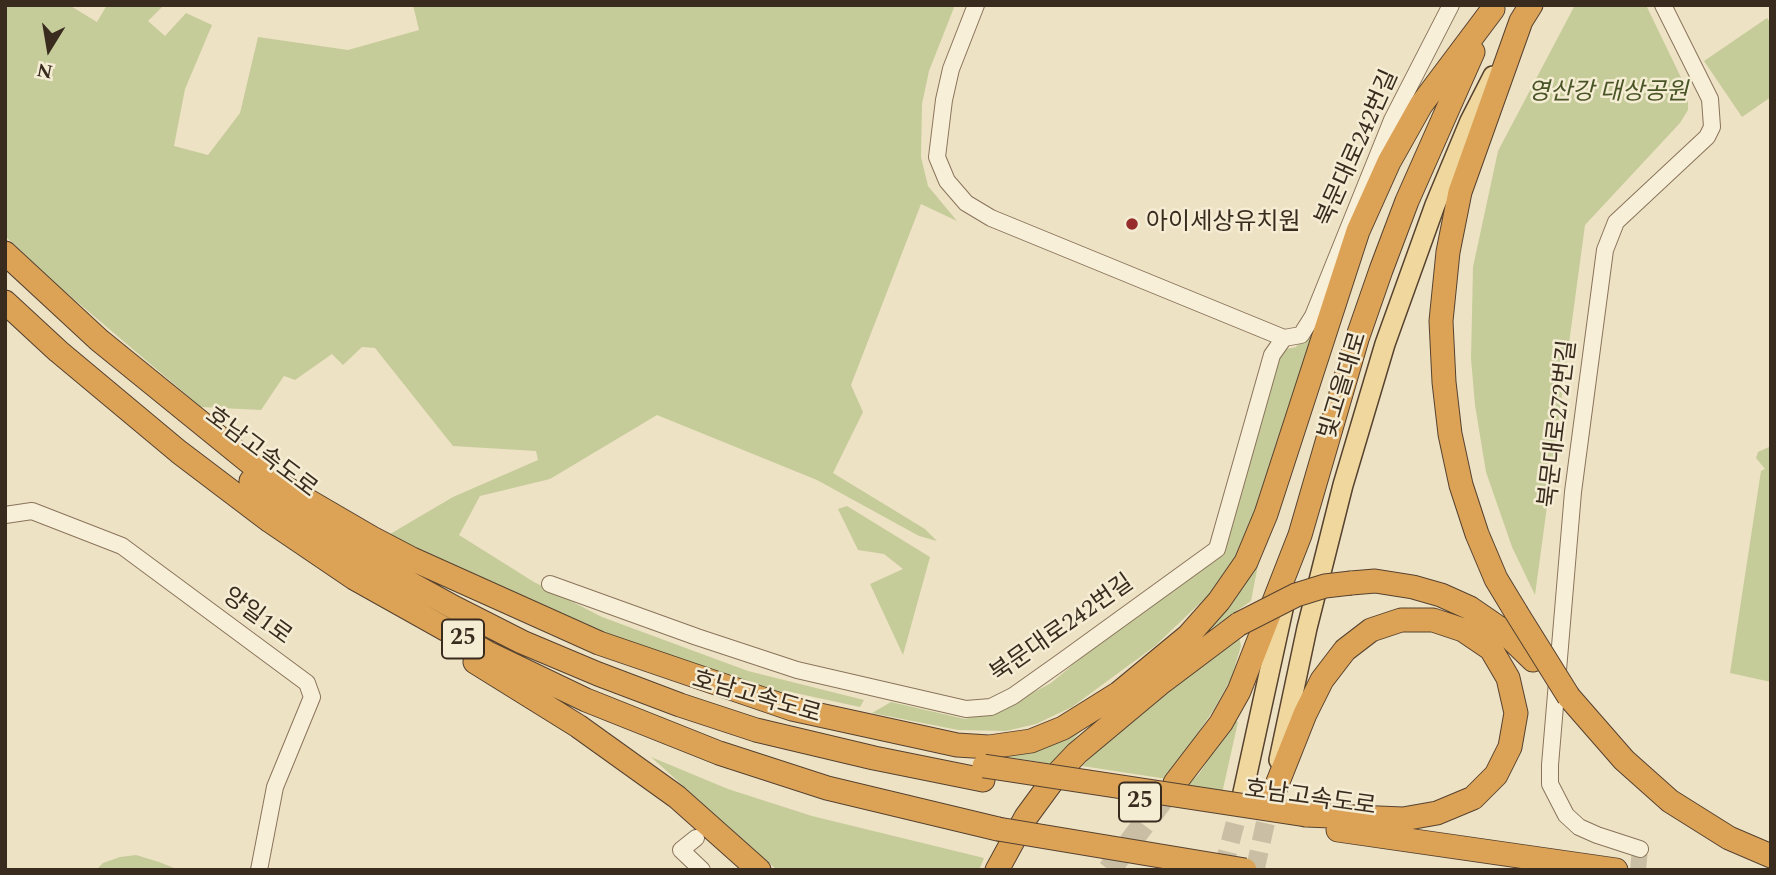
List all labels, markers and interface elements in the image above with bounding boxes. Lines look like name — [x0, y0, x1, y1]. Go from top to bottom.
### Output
north arrow — [14, 14, 84, 84]
text: N — [35, 54, 55, 86]
street label: 북문대로242번길 — [1312, 66, 1406, 232]
park label: 영산강 대상공원 — [1528, 80, 1688, 108]
place label: 아이세상유치원 — [1146, 210, 1301, 238]
marker: 아이세상유치원 — [1124, 216, 1140, 232]
street label: 빛고을대로 — [1315, 329, 1375, 443]
street label: 북문대로272번길 — [1535, 339, 1585, 509]
street label: 호남고속도로 — [198, 403, 322, 505]
street label: 북문대로242번길 — [986, 570, 1140, 690]
street label: 양일1로 — [216, 583, 296, 653]
road number: 25 — [442, 620, 484, 659]
street label: 호남고속도로 — [688, 667, 824, 731]
street label: 호남고속도로 — [1242, 777, 1378, 823]
road number: 25 — [1119, 782, 1161, 822]

